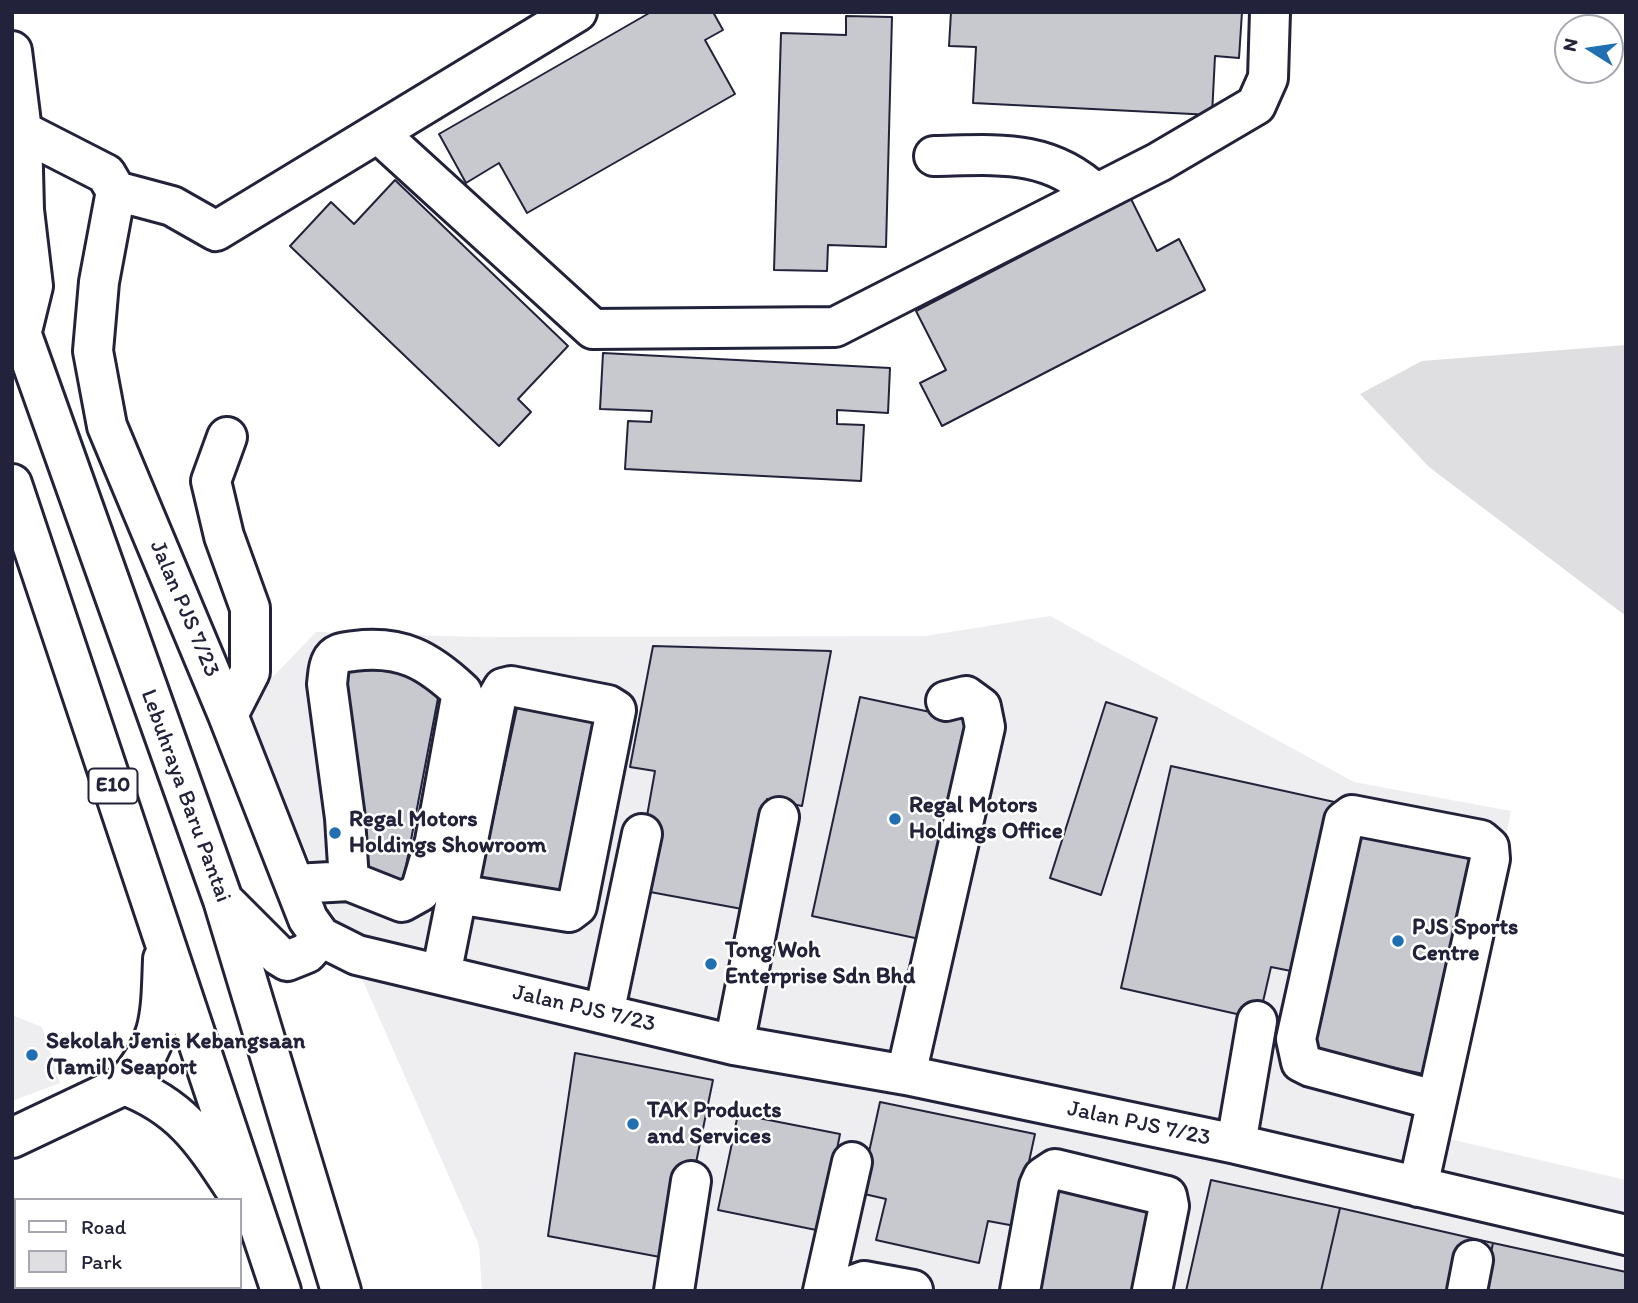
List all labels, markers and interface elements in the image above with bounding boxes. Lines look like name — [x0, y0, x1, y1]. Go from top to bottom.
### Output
north arrow — [1554, 14, 1624, 84]
text: N — [1557, 36, 1583, 54]
street label: Jalan PJS 7/23 — [143, 537, 225, 681]
street label: Lebuhraya Baru Pantai — [134, 686, 236, 906]
road number: E10 — [88, 768, 138, 804]
place label: Regal Motors Holdings Office — [909, 792, 1063, 846]
place label: Regal Motors Holdings Showroom — [349, 806, 546, 860]
marker: Regal Motors Holdings Office — [887, 811, 903, 827]
marker: Regal Motors Holdings Showroom — [327, 825, 343, 841]
place label: PJS Sports Centre — [1412, 914, 1518, 968]
marker: PJS Sports Centre — [1390, 933, 1406, 949]
place label: Tong Woh Enterprise Sdn Bhd — [725, 937, 915, 991]
marker: Tong Woh Enterprise Sdn Bhd — [703, 956, 719, 972]
street label: Jalan PJS 7/23 — [510, 979, 658, 1039]
place label: Sekolah Jenis Kebangsaan (Tamil) Seaport — [46, 1028, 305, 1082]
marker: Sekolah Jenis Kebangsaan (Tamil) Seaport — [24, 1047, 40, 1063]
street label: Jalan PJS 7/23 — [1065, 1095, 1213, 1153]
place label: TAK Products and Services — [647, 1097, 782, 1151]
marker: TAK Products and Services — [625, 1116, 641, 1132]
legend — [14, 1198, 242, 1289]
text: Road — [81, 1214, 126, 1239]
text: Park — [81, 1249, 122, 1274]

